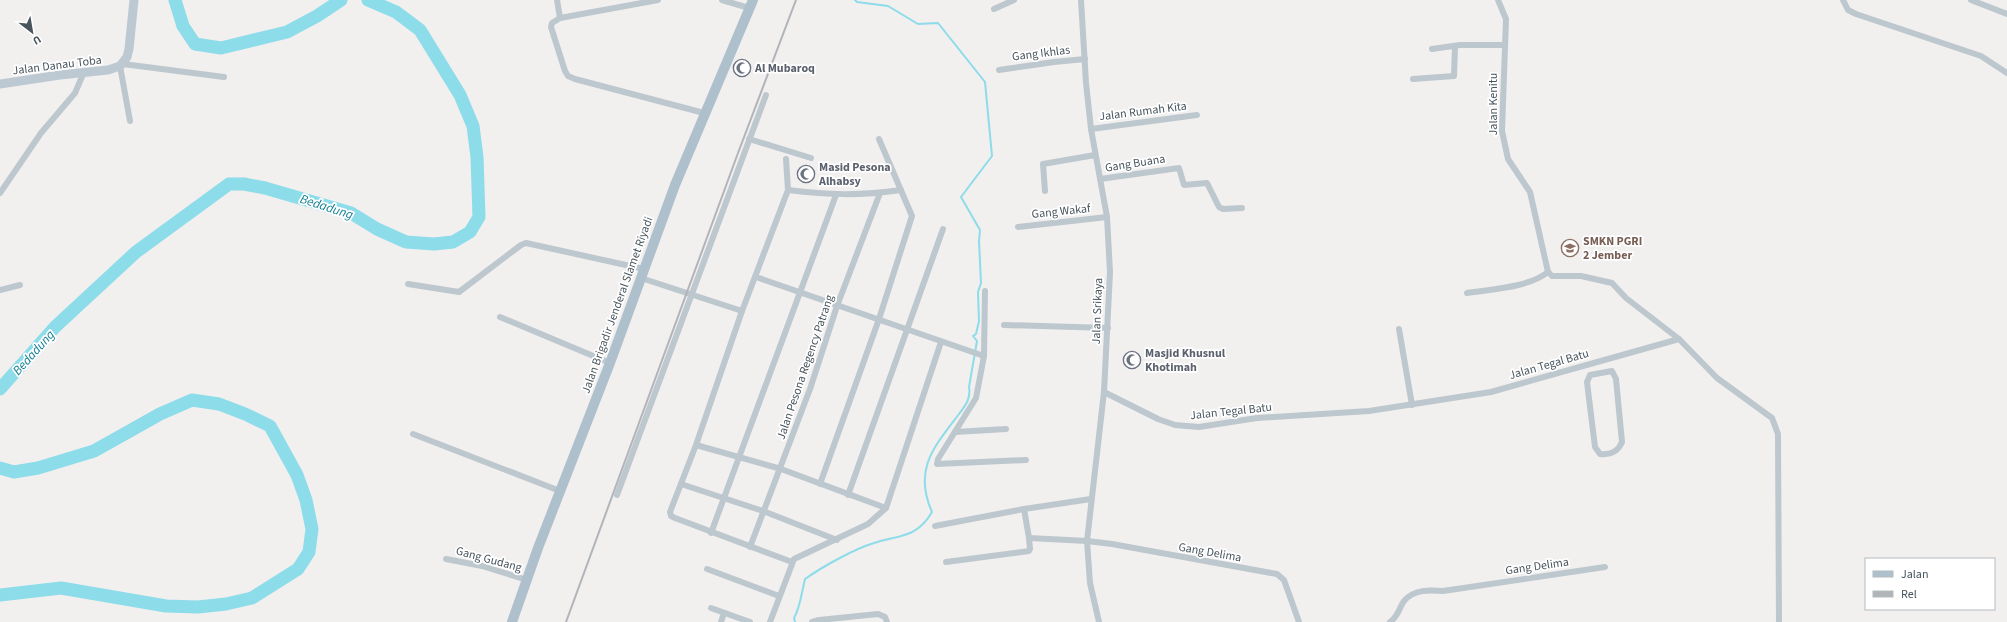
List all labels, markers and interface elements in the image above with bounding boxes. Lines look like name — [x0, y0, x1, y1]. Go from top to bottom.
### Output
north arrow — [12, 12, 52, 52]
text: U — [30, 32, 44, 48]
street label: Gang Ikhlas — [1011, 42, 1071, 65]
street label: Jalan Danau Toba — [12, 52, 103, 79]
mosque icon: Al Mubaroq — [732, 58, 752, 78]
place label: Al Mubaroq — [754, 60, 815, 77]
street label: Jalan Kenitu — [1485, 73, 1502, 135]
street label: Jalan Rumah Kita — [1098, 98, 1188, 125]
street label: Gang Buana — [1104, 150, 1166, 177]
place label: Masid Pesona Alhabsy — [818, 159, 891, 190]
mosque icon: Masid Pesona Alhabsy — [796, 164, 816, 184]
water label: Bedadung — [298, 190, 356, 224]
street label: Gang Wakaf — [1031, 200, 1092, 223]
street label: Jalan Brigadir Jenderal Slamet Riyadi — [578, 214, 657, 396]
place label: SMKN PGRI 2 Jember — [1583, 233, 1642, 264]
school or university icon: SMKN PGRI 2 Jember — [1560, 238, 1580, 258]
street label: Jalan Srikaya — [1088, 277, 1107, 345]
street label: Jalan Pesona Regency Patrang — [773, 292, 838, 442]
water label: Bedadung — [9, 326, 59, 379]
place label: Masjid Khusnul Khotimah — [1145, 345, 1226, 376]
street label: Jalan Tegal Batu — [1507, 345, 1591, 384]
mosque icon: Masjid Khusnul Khotimah — [1122, 350, 1142, 370]
street label: Jalan Tegal Batu — [1189, 399, 1273, 424]
street label: Gang Delima — [1177, 539, 1243, 566]
street label: Gang Gudang — [454, 543, 524, 576]
street label: Gang Delima — [1504, 554, 1570, 579]
legend — [1865, 558, 1995, 610]
text: Jalan — [1901, 566, 1928, 583]
text: Rel — [1901, 586, 1917, 603]

